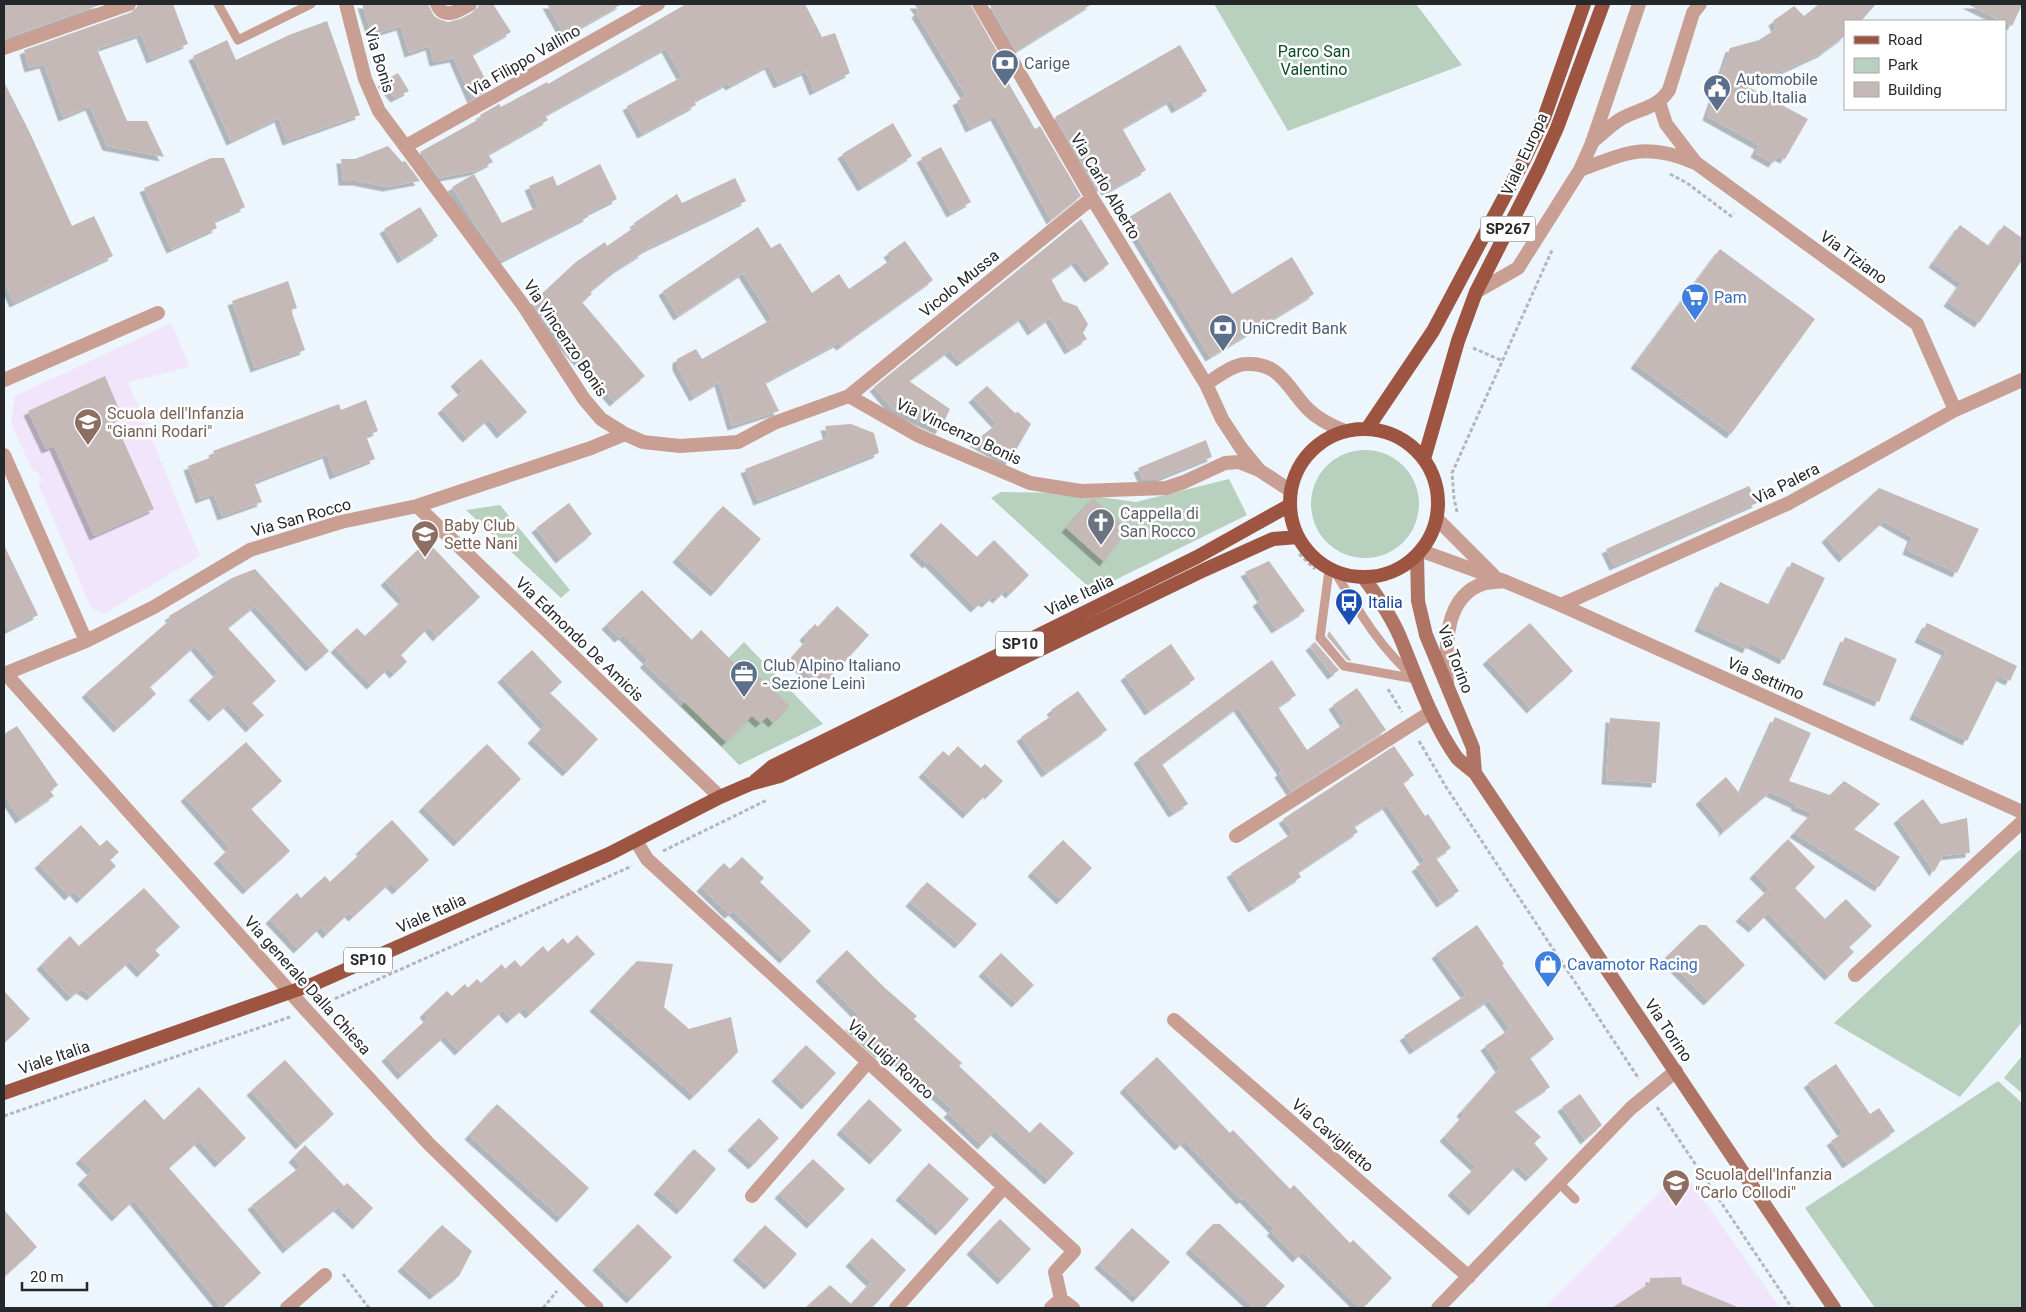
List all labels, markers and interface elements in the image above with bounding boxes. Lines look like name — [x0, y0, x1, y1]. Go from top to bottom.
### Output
legend — [1844, 20, 2006, 110]
street label: Via Filippo Vallino — [465, 21, 584, 100]
street label: Via Bonis — [361, 25, 398, 95]
text: Road — [1888, 31, 1922, 49]
park label: Parco San Valentino — [1278, 42, 1350, 79]
bank icon: Carige — [990, 48, 1020, 87]
place label: Carige — [1024, 54, 1070, 73]
text: Park — [1888, 56, 1919, 74]
place label: Automobile Club Italia — [1736, 70, 1818, 107]
public building icon: Automobile Club Italia — [1702, 73, 1732, 112]
text: Building — [1888, 81, 1942, 99]
street label: Viale Europa — [1497, 110, 1552, 199]
street label: Via Carlo Alberto — [1067, 130, 1145, 243]
road number: SP267 — [1480, 216, 1536, 242]
street label: Via Tiziano — [1816, 227, 1891, 288]
street label: Vicolo Mussa — [916, 246, 1003, 321]
street label: Via Vincenzo Bonis — [520, 276, 612, 400]
supermarket icon: Pam — [1680, 282, 1710, 321]
place label: Pam — [1714, 288, 1747, 307]
bank icon: UniCredit Bank — [1208, 313, 1238, 352]
place label: UniCredit Bank — [1242, 319, 1348, 338]
street label: Via Vincenzo Bonis — [893, 394, 1025, 469]
place label: Scuola dell'Infanzia "Gianni Rodari" — [107, 404, 244, 441]
school or university icon: Scuola dell'Infanzia "Gianni Rodari" — [73, 407, 103, 446]
street label: Via Palera — [1750, 459, 1822, 508]
street label: Via San Rocco — [249, 494, 353, 541]
place label: Cappella di San Rocco — [1120, 504, 1199, 541]
church icon: Cappella di San Rocco — [1086, 507, 1116, 546]
place label: Baby Club Sette Nani — [444, 516, 518, 553]
school or university icon: Baby Club Sette Nani — [410, 519, 440, 558]
street label: Viale Italia — [1042, 571, 1117, 620]
street label: Via Edmondo De Amicis — [512, 573, 648, 705]
bus stop icon: Italia — [1334, 587, 1364, 626]
place label: Italia — [1368, 593, 1403, 612]
street label: Via Torino — [1434, 622, 1477, 696]
road number: SP10 — [996, 632, 1044, 656]
street label: Via Settimo — [1724, 653, 1807, 704]
place label: Club Alpino Italiano - Sezione Leinì — [763, 656, 901, 693]
office icon: Club Alpino Italiano - Sezione Leinì — [729, 659, 759, 698]
street label: Viale Italia — [394, 890, 469, 937]
street label: Via generale Dalla Chiesa — [240, 912, 375, 1059]
road number: SP10 — [344, 948, 392, 972]
shop icon: Cavamotor Racing — [1533, 949, 1563, 988]
place label: Cavamotor Racing — [1567, 955, 1698, 974]
street label: Via Torino — [1641, 995, 1696, 1065]
street label: Via Luigi Ronco — [843, 1016, 938, 1103]
street label: Viale Italia — [16, 1036, 92, 1078]
street label: Via Caviglietto — [1288, 1095, 1377, 1176]
place label: Scuola dell'Infanzia "Carlo Collodi" — [1695, 1165, 1832, 1202]
school or university icon: Scuola dell'Infanzia "Carlo Collodi" — [1661, 1168, 1691, 1207]
scale bar — [22, 1260, 88, 1292]
text: 20 m — [30, 1268, 64, 1286]

